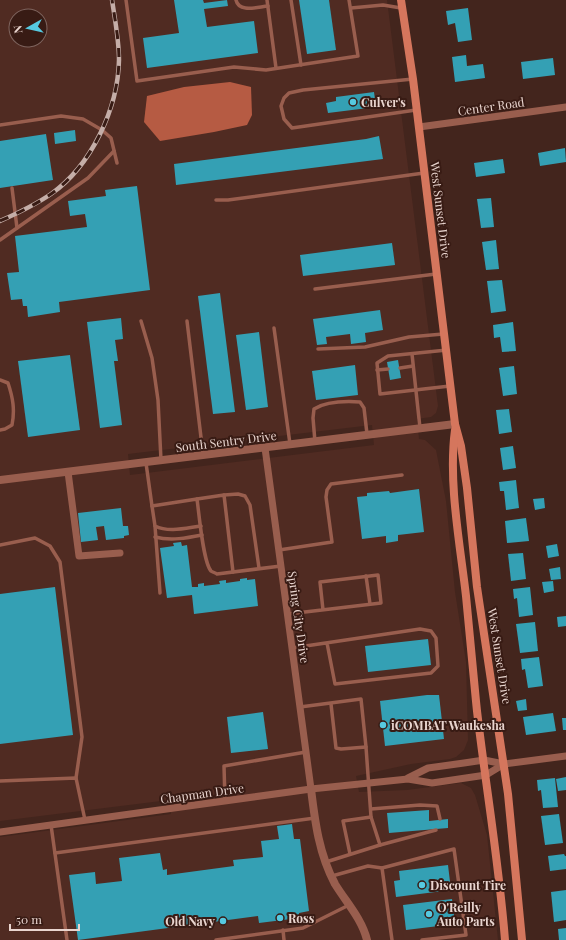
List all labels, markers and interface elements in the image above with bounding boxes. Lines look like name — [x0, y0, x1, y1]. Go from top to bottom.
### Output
north arrow — [8, 8, 48, 48]
text: N — [10, 24, 26, 34]
street label: Center Road — [457, 93, 525, 119]
place label: Culver's — [361, 94, 406, 110]
marker: Culver's — [348, 97, 358, 107]
street label: West Sunset Drive — [427, 160, 455, 259]
street label: South Sentry Drive — [175, 427, 277, 455]
street label: Spring City Drive — [285, 570, 313, 664]
street label: West Sunset Drive — [484, 606, 515, 705]
place label: iCOMBAT Waukesha — [391, 717, 506, 733]
marker: iCOMBAT Waukesha — [378, 720, 388, 730]
street label: Chapman Drive — [159, 779, 245, 807]
place label: Discount Tire — [430, 877, 506, 893]
marker: Discount Tire — [417, 880, 427, 890]
place label: O'Reilly Auto Parts — [436, 899, 495, 929]
scale bar — [10, 906, 79, 932]
marker: O'Reilly Auto Parts — [424, 909, 434, 919]
place label: Ross — [288, 910, 315, 926]
text: 50 m — [16, 911, 42, 927]
place label: Old Navy — [165, 913, 216, 929]
marker: Ross — [275, 913, 285, 923]
marker: Old Navy — [218, 916, 228, 926]

